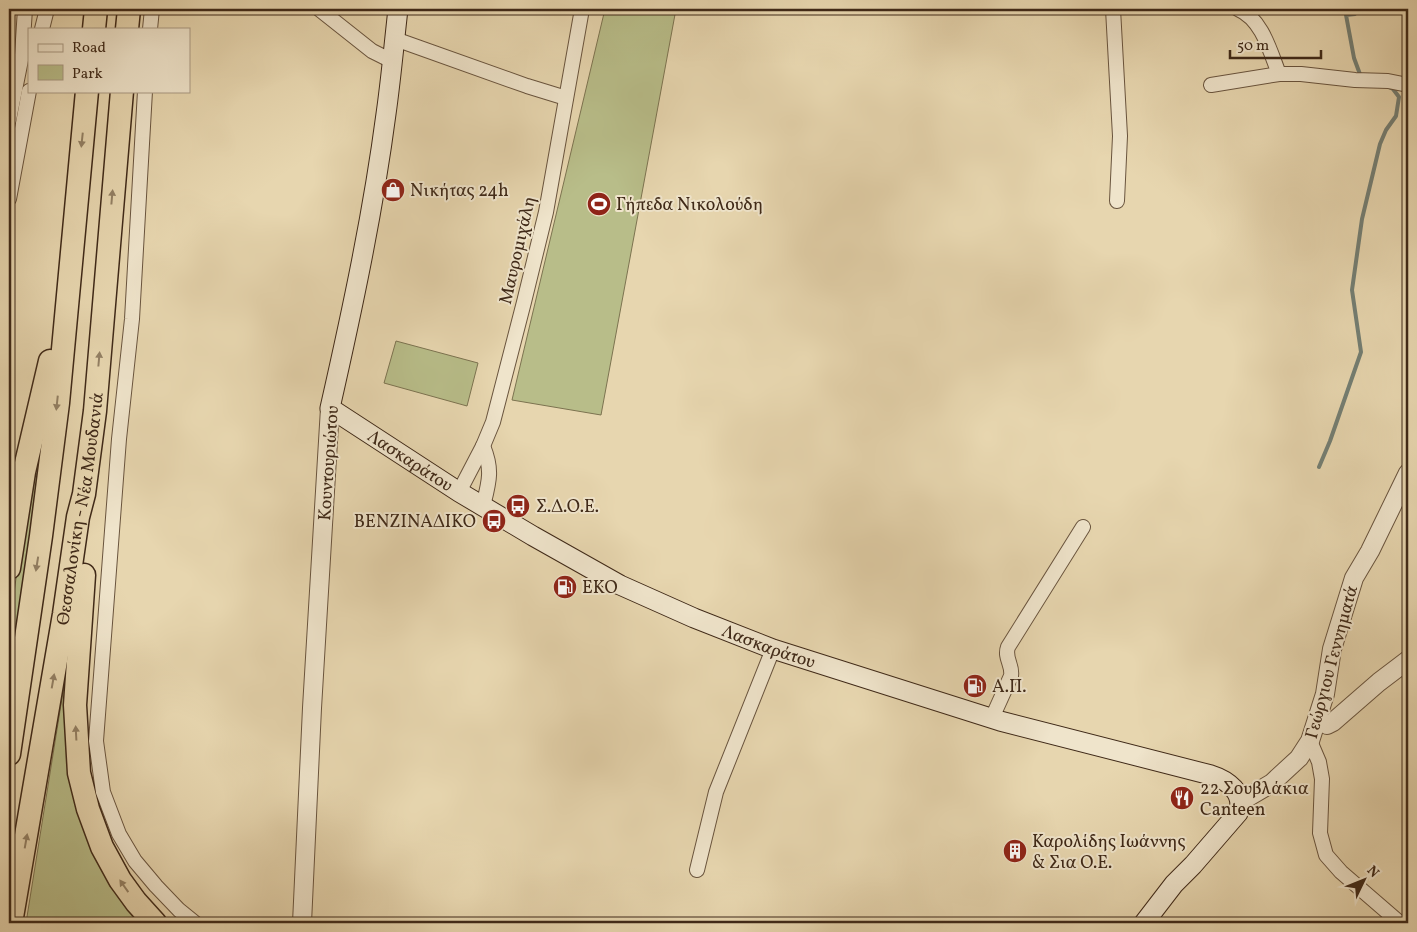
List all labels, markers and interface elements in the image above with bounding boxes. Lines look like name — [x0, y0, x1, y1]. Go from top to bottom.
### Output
legend — [28, 28, 190, 92]
scale bar — [1230, 28, 1321, 60]
text: 50 m — [1237, 36, 1269, 57]
text: Road — [72, 38, 106, 59]
text: Park — [72, 64, 103, 85]
one-way arrow — [78, 132, 86, 148]
shop icon: Νικήτας 24h — [380, 177, 406, 203]
place label: Νικήτας 24h — [410, 179, 509, 204]
one-way arrow — [109, 189, 117, 205]
sports icon: Γήπεδα Νικολούδη — [586, 191, 612, 217]
place label: Γήπεδα Νικολούδη — [616, 193, 763, 218]
street label: Μαυρομιχάλη — [494, 194, 543, 307]
one-way arrow — [95, 351, 103, 367]
street label: Θεσσαλονίκη - Νέα Μουδανιά — [51, 391, 111, 627]
one-way arrow — [53, 395, 61, 411]
street label: Κουντουριώτου — [313, 405, 346, 522]
street label: Λασκαράτου — [362, 424, 457, 499]
bus stop icon: Σ.Δ.Ο.Ε. — [505, 493, 531, 519]
place label: Σ.Δ.Ο.Ε. — [536, 495, 599, 520]
bus stop icon: ΒΕΝΖΙΝΑΔΙΚΟ — [481, 508, 507, 534]
place label: ΒΕΝΖΙΝΑΔΙΚΟ — [354, 510, 476, 535]
one-way arrow — [33, 556, 41, 572]
fuel station icon: EKO — [552, 574, 578, 600]
place label: EKO — [582, 576, 618, 601]
street label: Γεώργιου Γεννηματά — [1300, 583, 1365, 742]
street label: Λασκαράτου — [718, 619, 818, 676]
one-way arrow — [50, 672, 58, 688]
fuel station icon: Α.Π. — [962, 673, 988, 699]
place label: Α.Π. — [992, 675, 1027, 700]
one-way arrow — [72, 724, 80, 740]
place label: 22 Σουβλάκια Canteen — [1200, 777, 1309, 823]
restaurant icon: 22 Σουβλάκια Canteen — [1169, 785, 1195, 811]
place label: Καρολίδης Ιωάννης & Σια Ο.Ε. — [1032, 830, 1186, 876]
one-way arrow — [22, 832, 30, 848]
building icon: Καρολίδης Ιωάννης & Σια Ο.Ε. — [1002, 838, 1028, 864]
north arrow — [1340, 854, 1390, 904]
text: N — [1362, 862, 1383, 882]
one-way arrow — [119, 879, 129, 893]

